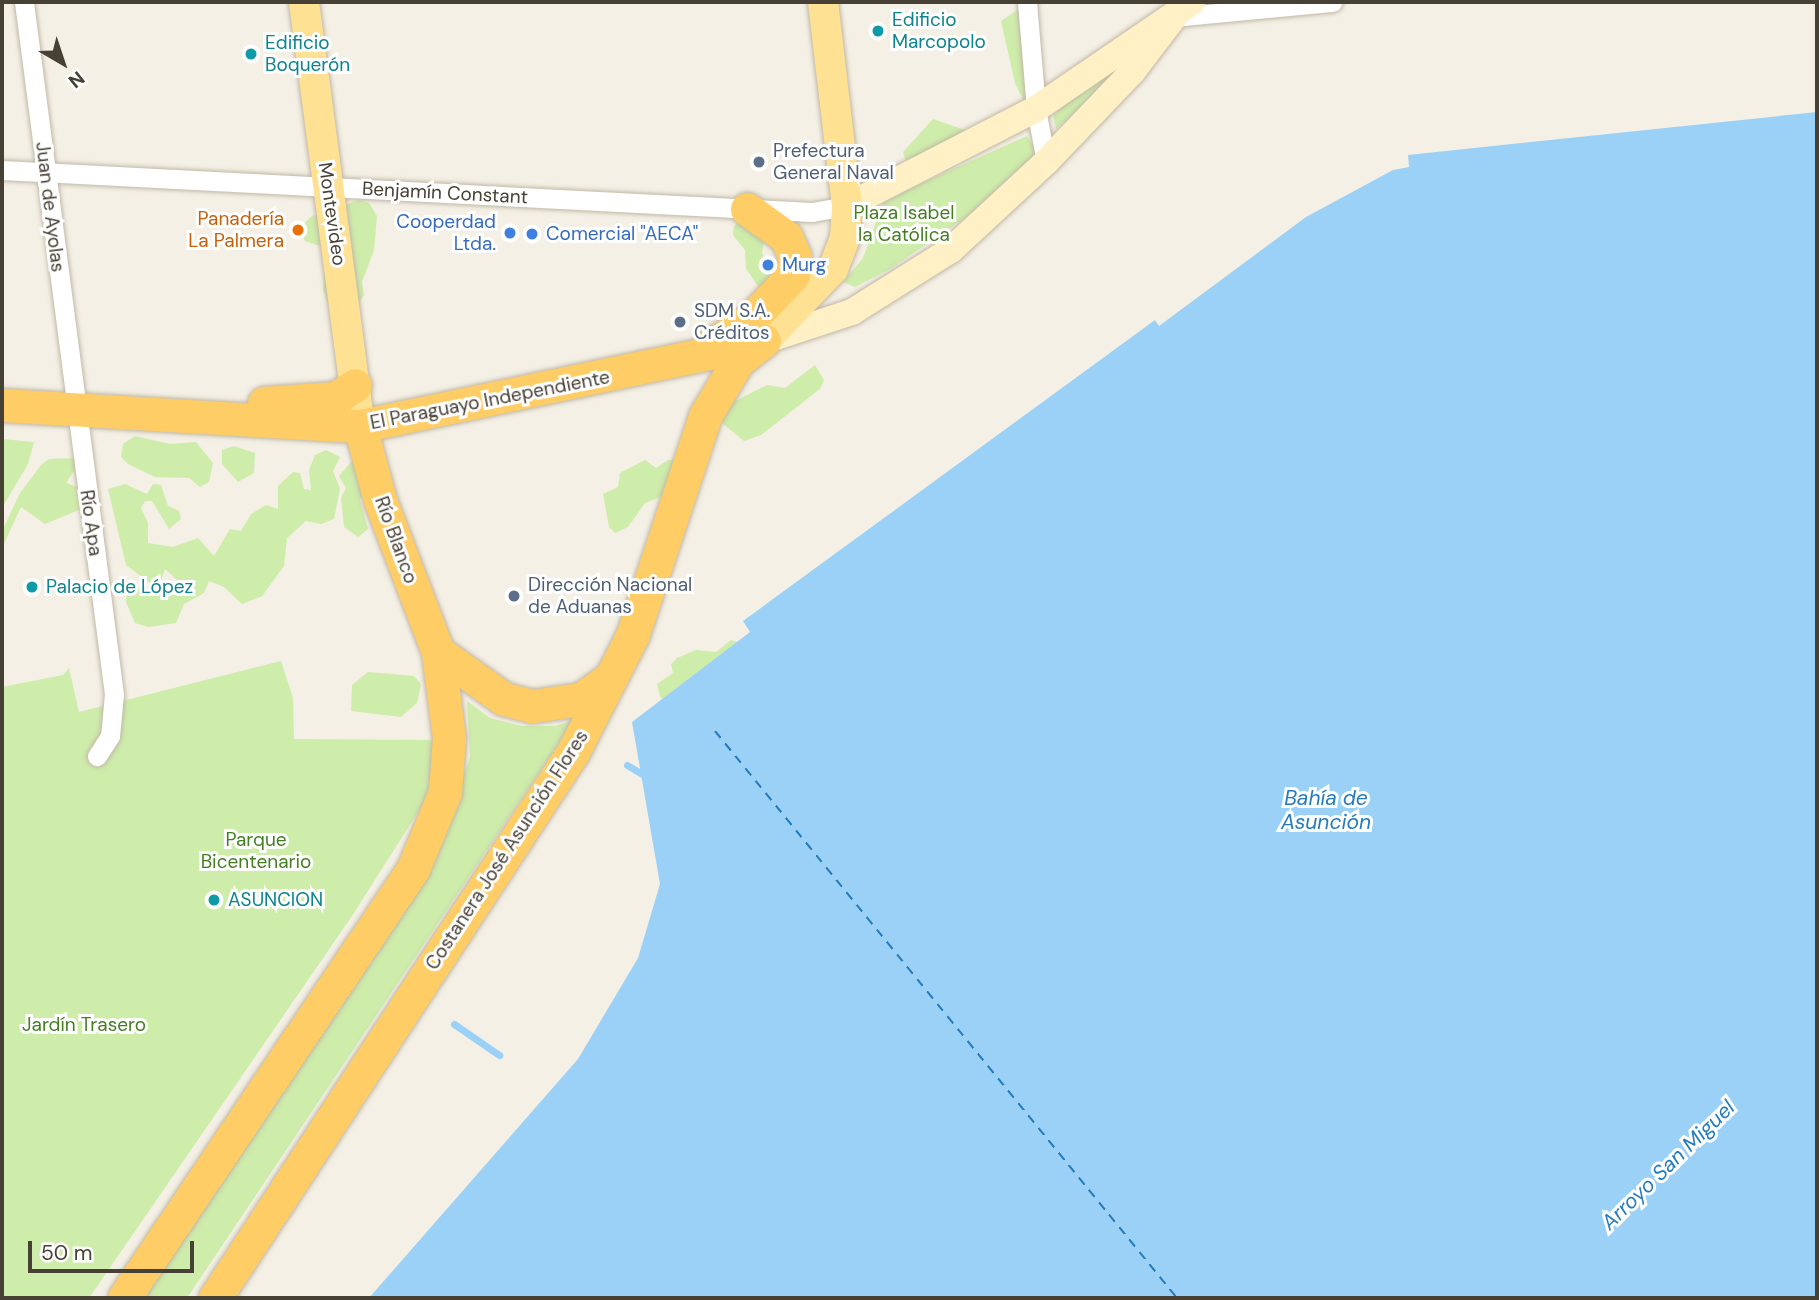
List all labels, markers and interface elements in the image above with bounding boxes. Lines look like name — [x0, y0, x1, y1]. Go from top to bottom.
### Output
place label: Edificio Marcopolo — [892, 9, 986, 53]
marker: Edificio Marcopolo — [870, 23, 886, 39]
north arrow — [28, 28, 98, 98]
place label: Edificio Boquerón — [265, 32, 350, 76]
marker: Edificio Boquerón — [243, 46, 259, 62]
text: N — [63, 66, 90, 94]
place label: Prefectura General Naval — [773, 140, 894, 184]
street label: Juan de Ayolas — [31, 141, 69, 273]
marker: Prefectura General Naval — [751, 154, 767, 170]
street label: Montevideo — [313, 161, 351, 267]
street label: Benjamín Constant — [361, 177, 529, 209]
park label: Plaza Isabel la Católica — [854, 202, 954, 246]
place label: Panadería La Palmera — [188, 208, 284, 252]
place label: Cooperdad Ltda. — [396, 211, 496, 255]
marker: Panadería La Palmera — [290, 222, 306, 238]
place label: Comercial "AECA" — [546, 223, 698, 245]
marker: Cooperdad Ltda. — [502, 225, 518, 241]
marker: Comercial "AECA" — [524, 226, 540, 242]
place label: Murg — [782, 254, 826, 276]
marker: Murg — [760, 257, 776, 273]
place label: SDM S.A. Créditos — [694, 300, 770, 344]
marker: SDM S.A. Créditos — [672, 314, 688, 330]
street label: El Paraguayo Independiente — [368, 366, 612, 434]
street label: Río Apa — [75, 488, 107, 558]
street label: Río Blanco — [370, 493, 422, 587]
place label: Dirección Nacional de Aduanas — [528, 574, 692, 618]
place label: Palacio de López — [46, 576, 193, 598]
marker: Palacio de López — [24, 579, 40, 595]
marker: Dirección Nacional de Aduanas — [506, 588, 522, 604]
street label: Costanera José Asunción Flores — [421, 726, 593, 974]
water label: Bahía de Asunción — [1281, 785, 1371, 835]
park label: Parque Bicentenario — [201, 829, 311, 873]
place label: ASUNCION — [228, 889, 323, 911]
marker: ASUNCION — [206, 892, 222, 908]
park label: Jardín Trasero — [22, 1014, 146, 1036]
water label: Arroyo San Miguel — [1596, 1095, 1740, 1235]
scale bar — [32, 1226, 198, 1270]
text: 50 m — [41, 1239, 92, 1267]

